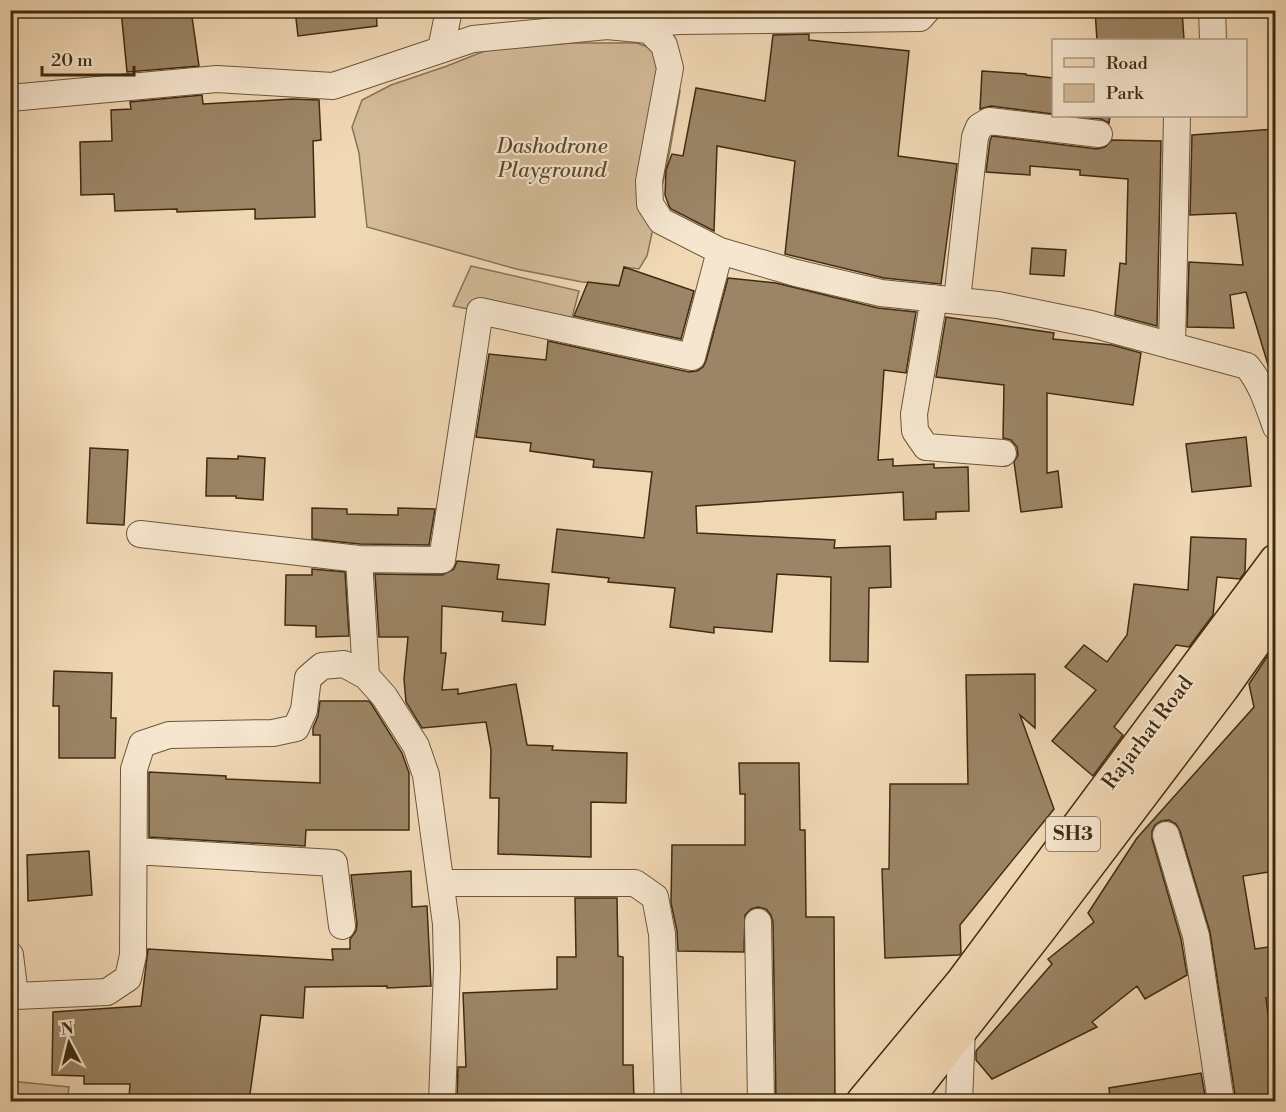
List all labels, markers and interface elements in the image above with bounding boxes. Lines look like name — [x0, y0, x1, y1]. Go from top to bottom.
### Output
scale bar — [42, 39, 134, 77]
legend — [1052, 39, 1247, 117]
text: 20 m — [51, 49, 93, 72]
text: Road — [1106, 52, 1149, 75]
text: Park — [1106, 82, 1145, 105]
park label: Dashodrone Playground — [496, 134, 608, 184]
street label: Rajarhat Road — [1097, 671, 1199, 795]
road number: SH3 — [1046, 817, 1100, 851]
north arrow — [39, 1013, 99, 1073]
text: N — [60, 1018, 75, 1040]

